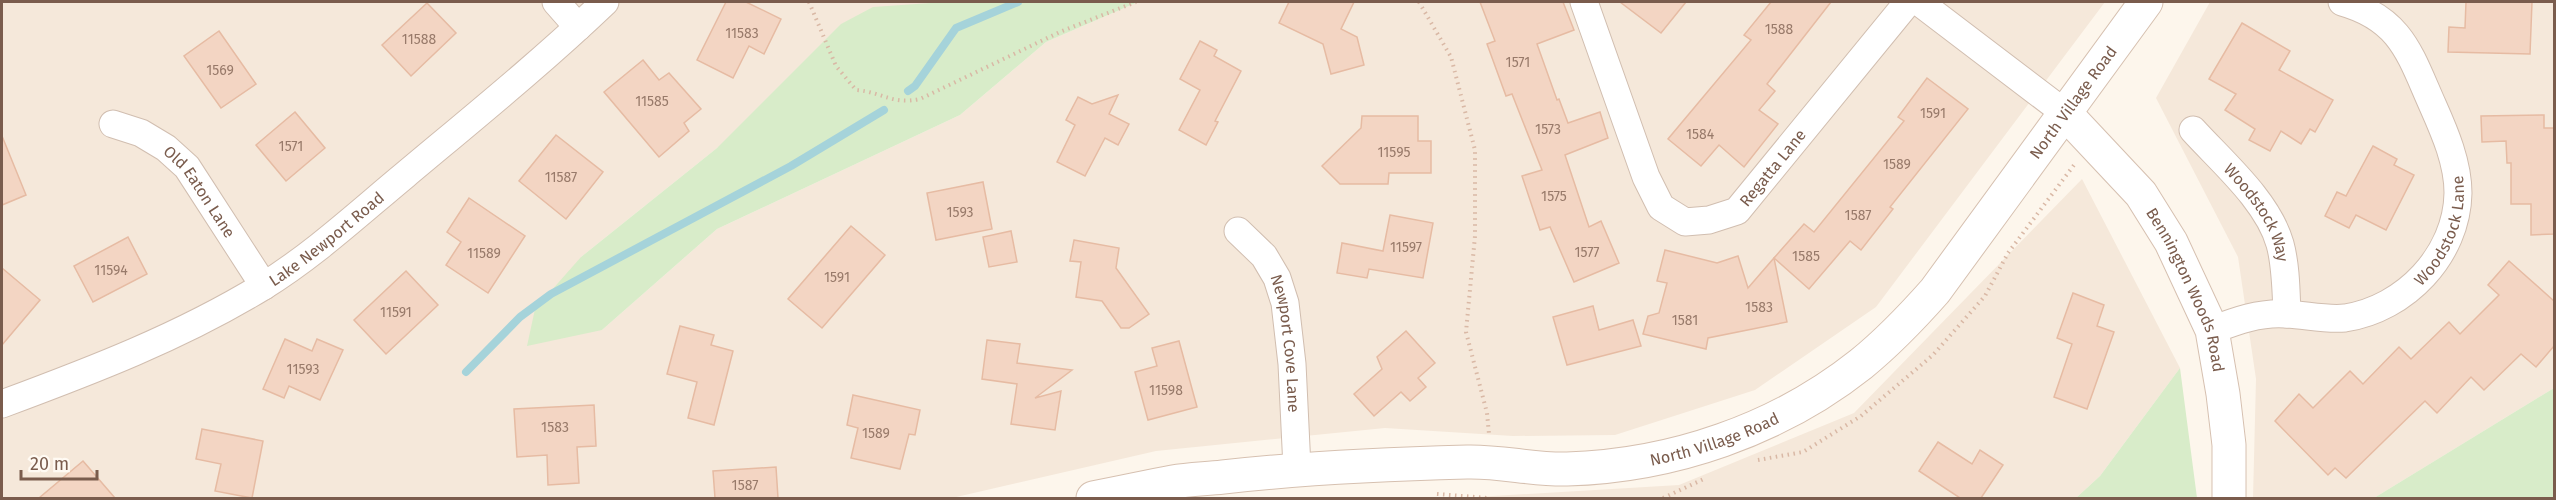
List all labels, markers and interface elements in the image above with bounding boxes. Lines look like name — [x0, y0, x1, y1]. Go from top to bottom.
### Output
house number: 1588 — [1765, 21, 1794, 38]
house number: 11583 — [725, 25, 759, 42]
house number: 11588 — [402, 31, 436, 48]
street label: North Village Road — [2026, 42, 2121, 163]
house number: 1571 — [1506, 54, 1530, 71]
house number: 1569 — [206, 62, 234, 79]
house number: 11585 — [635, 93, 669, 110]
house number: 1591 — [1920, 105, 1946, 122]
house number: 1573 — [1535, 121, 1561, 138]
house number: 1584 — [1686, 126, 1715, 143]
street label: Regatta Lane — [1736, 126, 1810, 210]
house number: 1571 — [279, 138, 303, 155]
street label: Old Eaton Lane — [160, 142, 239, 241]
house number: 11595 — [1377, 144, 1411, 161]
house number: 1589 — [1883, 156, 1911, 173]
street label: Woodstock Way — [2220, 160, 2292, 263]
house number: 11587 — [545, 169, 577, 186]
street label: Woodstock Lane — [2410, 175, 2468, 289]
street label: Lake Newport Road — [266, 188, 388, 290]
house number: 1575 — [1541, 188, 1567, 205]
house number: 1593 — [947, 204, 973, 221]
street label: Bennington Woods Road — [2142, 204, 2228, 373]
house number: 1587 — [1845, 207, 1871, 224]
house number: 11597 — [1390, 239, 1422, 256]
house number: 1577 — [1574, 244, 1600, 261]
house number: 11589 — [467, 245, 501, 262]
house number: 1585 — [1792, 248, 1820, 265]
house number: 11594 — [94, 262, 128, 279]
house number: 1591 — [824, 269, 850, 286]
street label: Newport Cove Lane — [1266, 272, 1303, 413]
house number: 1583 — [1745, 299, 1773, 316]
house number: 11591 — [380, 304, 412, 321]
house number: 1581 — [1672, 312, 1698, 329]
house number: 11593 — [287, 361, 319, 378]
house number: 11598 — [1149, 382, 1183, 399]
street label: North Village Road — [1648, 409, 1782, 470]
house number: 1583 — [541, 419, 569, 436]
house number: 1589 — [862, 425, 890, 442]
scale bar — [21, 443, 98, 481]
text: 20 m — [30, 453, 69, 475]
house number: 1587 — [732, 477, 758, 494]

